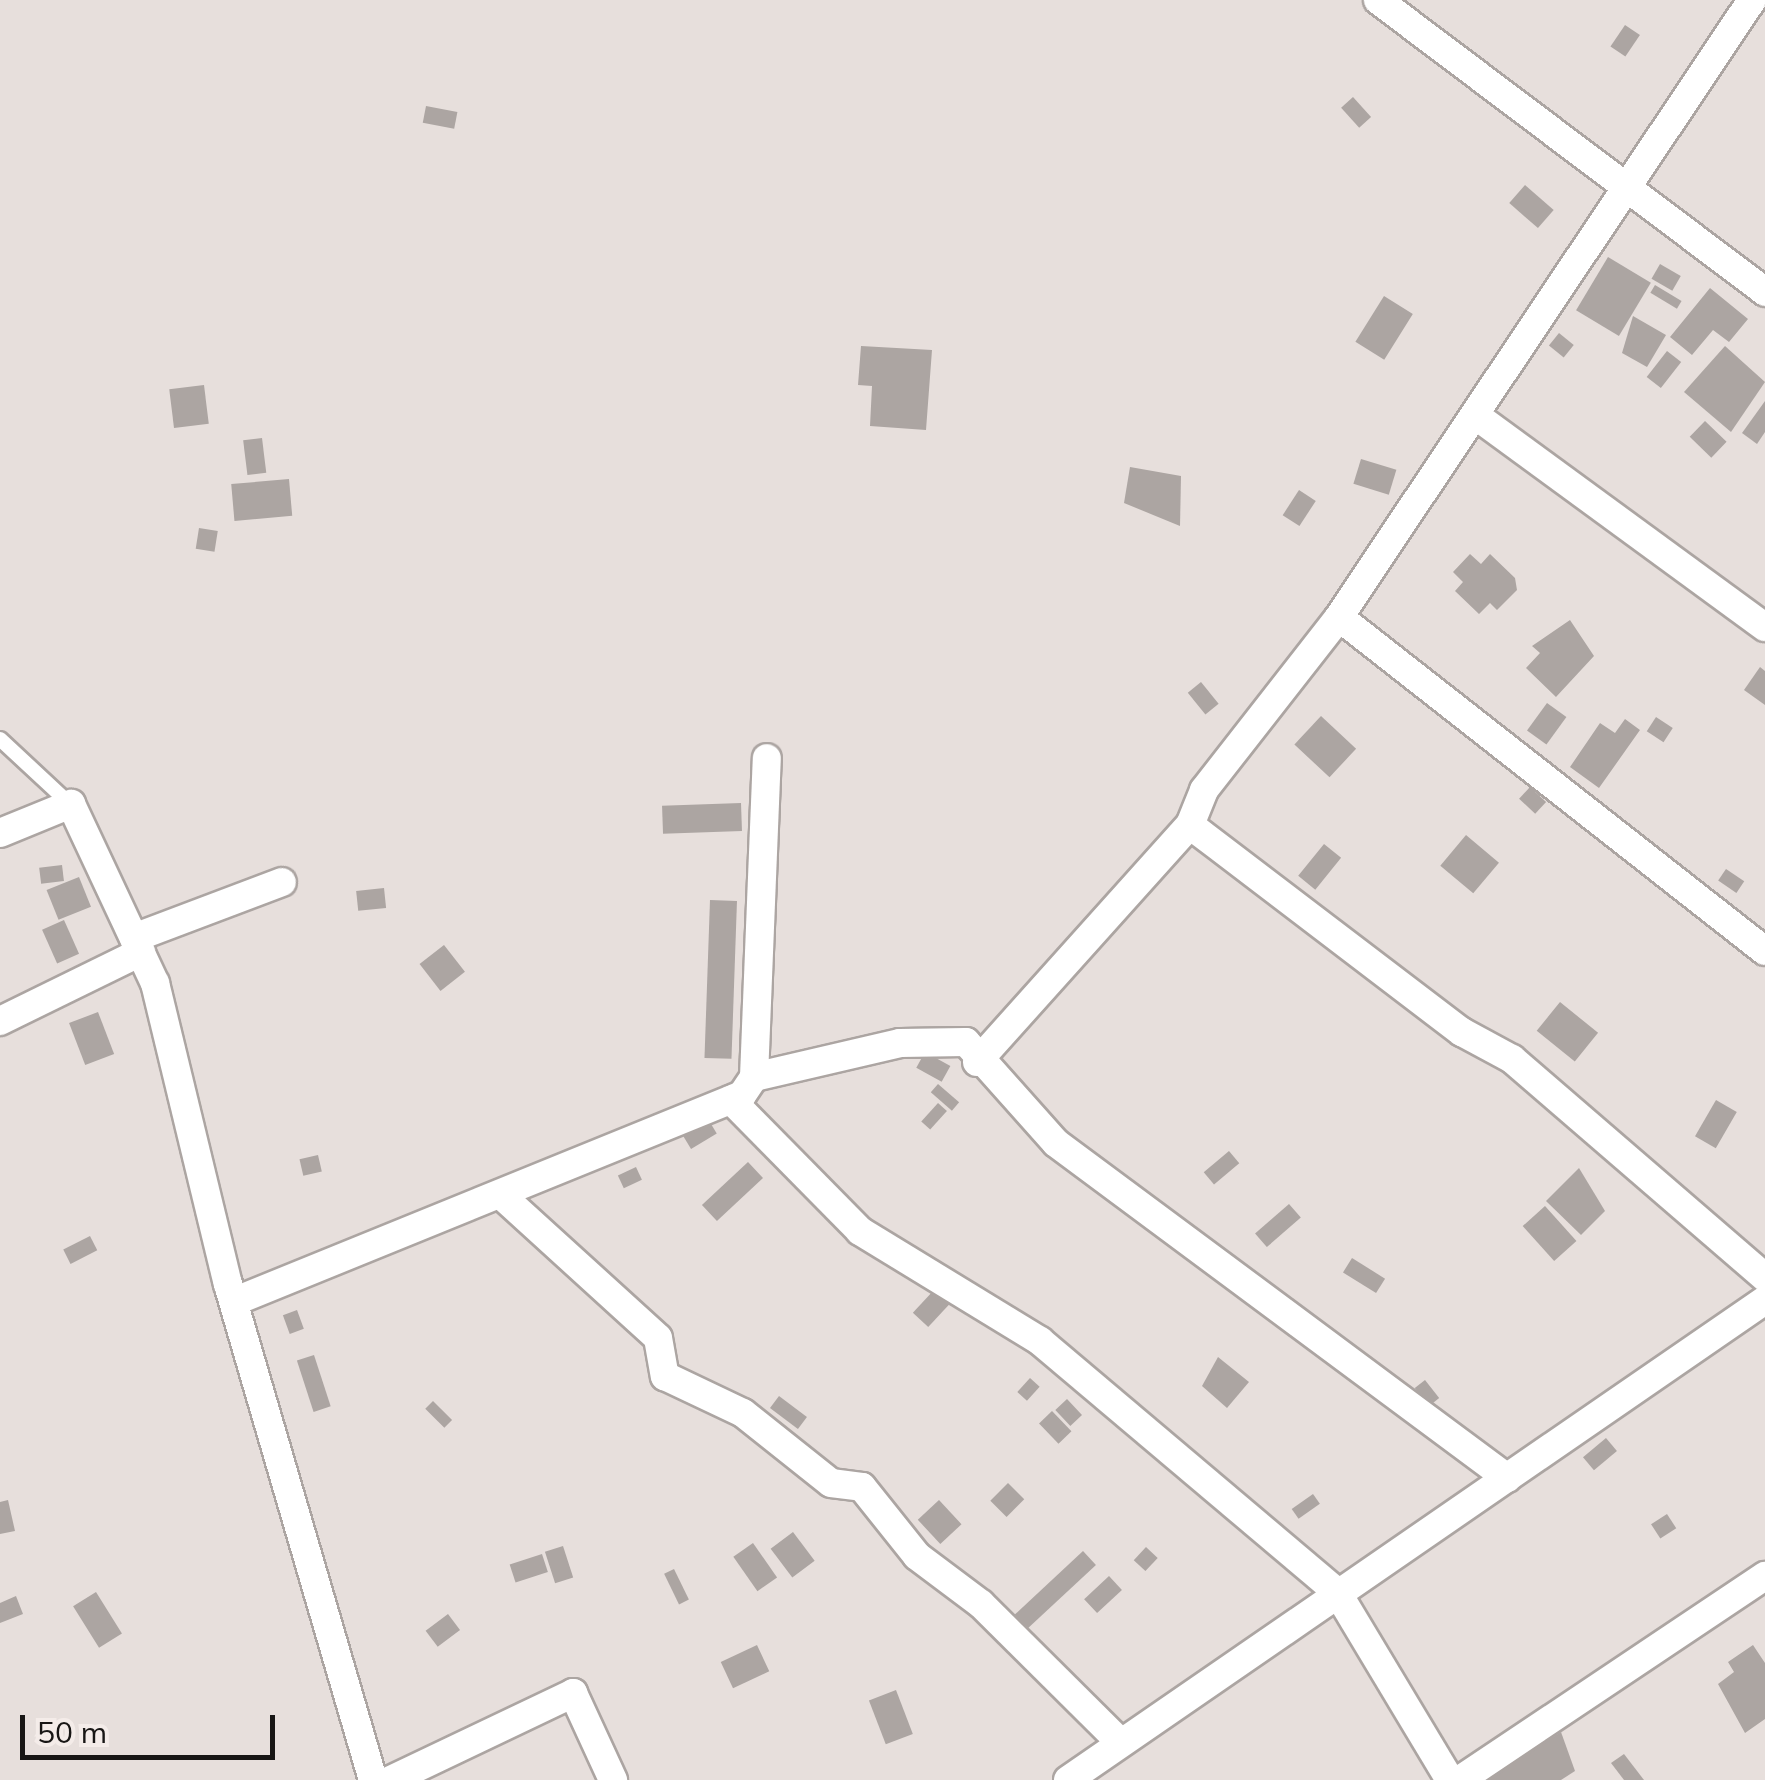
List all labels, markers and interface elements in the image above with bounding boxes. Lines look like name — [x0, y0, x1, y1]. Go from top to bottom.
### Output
scale bar — [25, 1695, 280, 1757]
text: 50 m — [37, 1713, 107, 1751]

